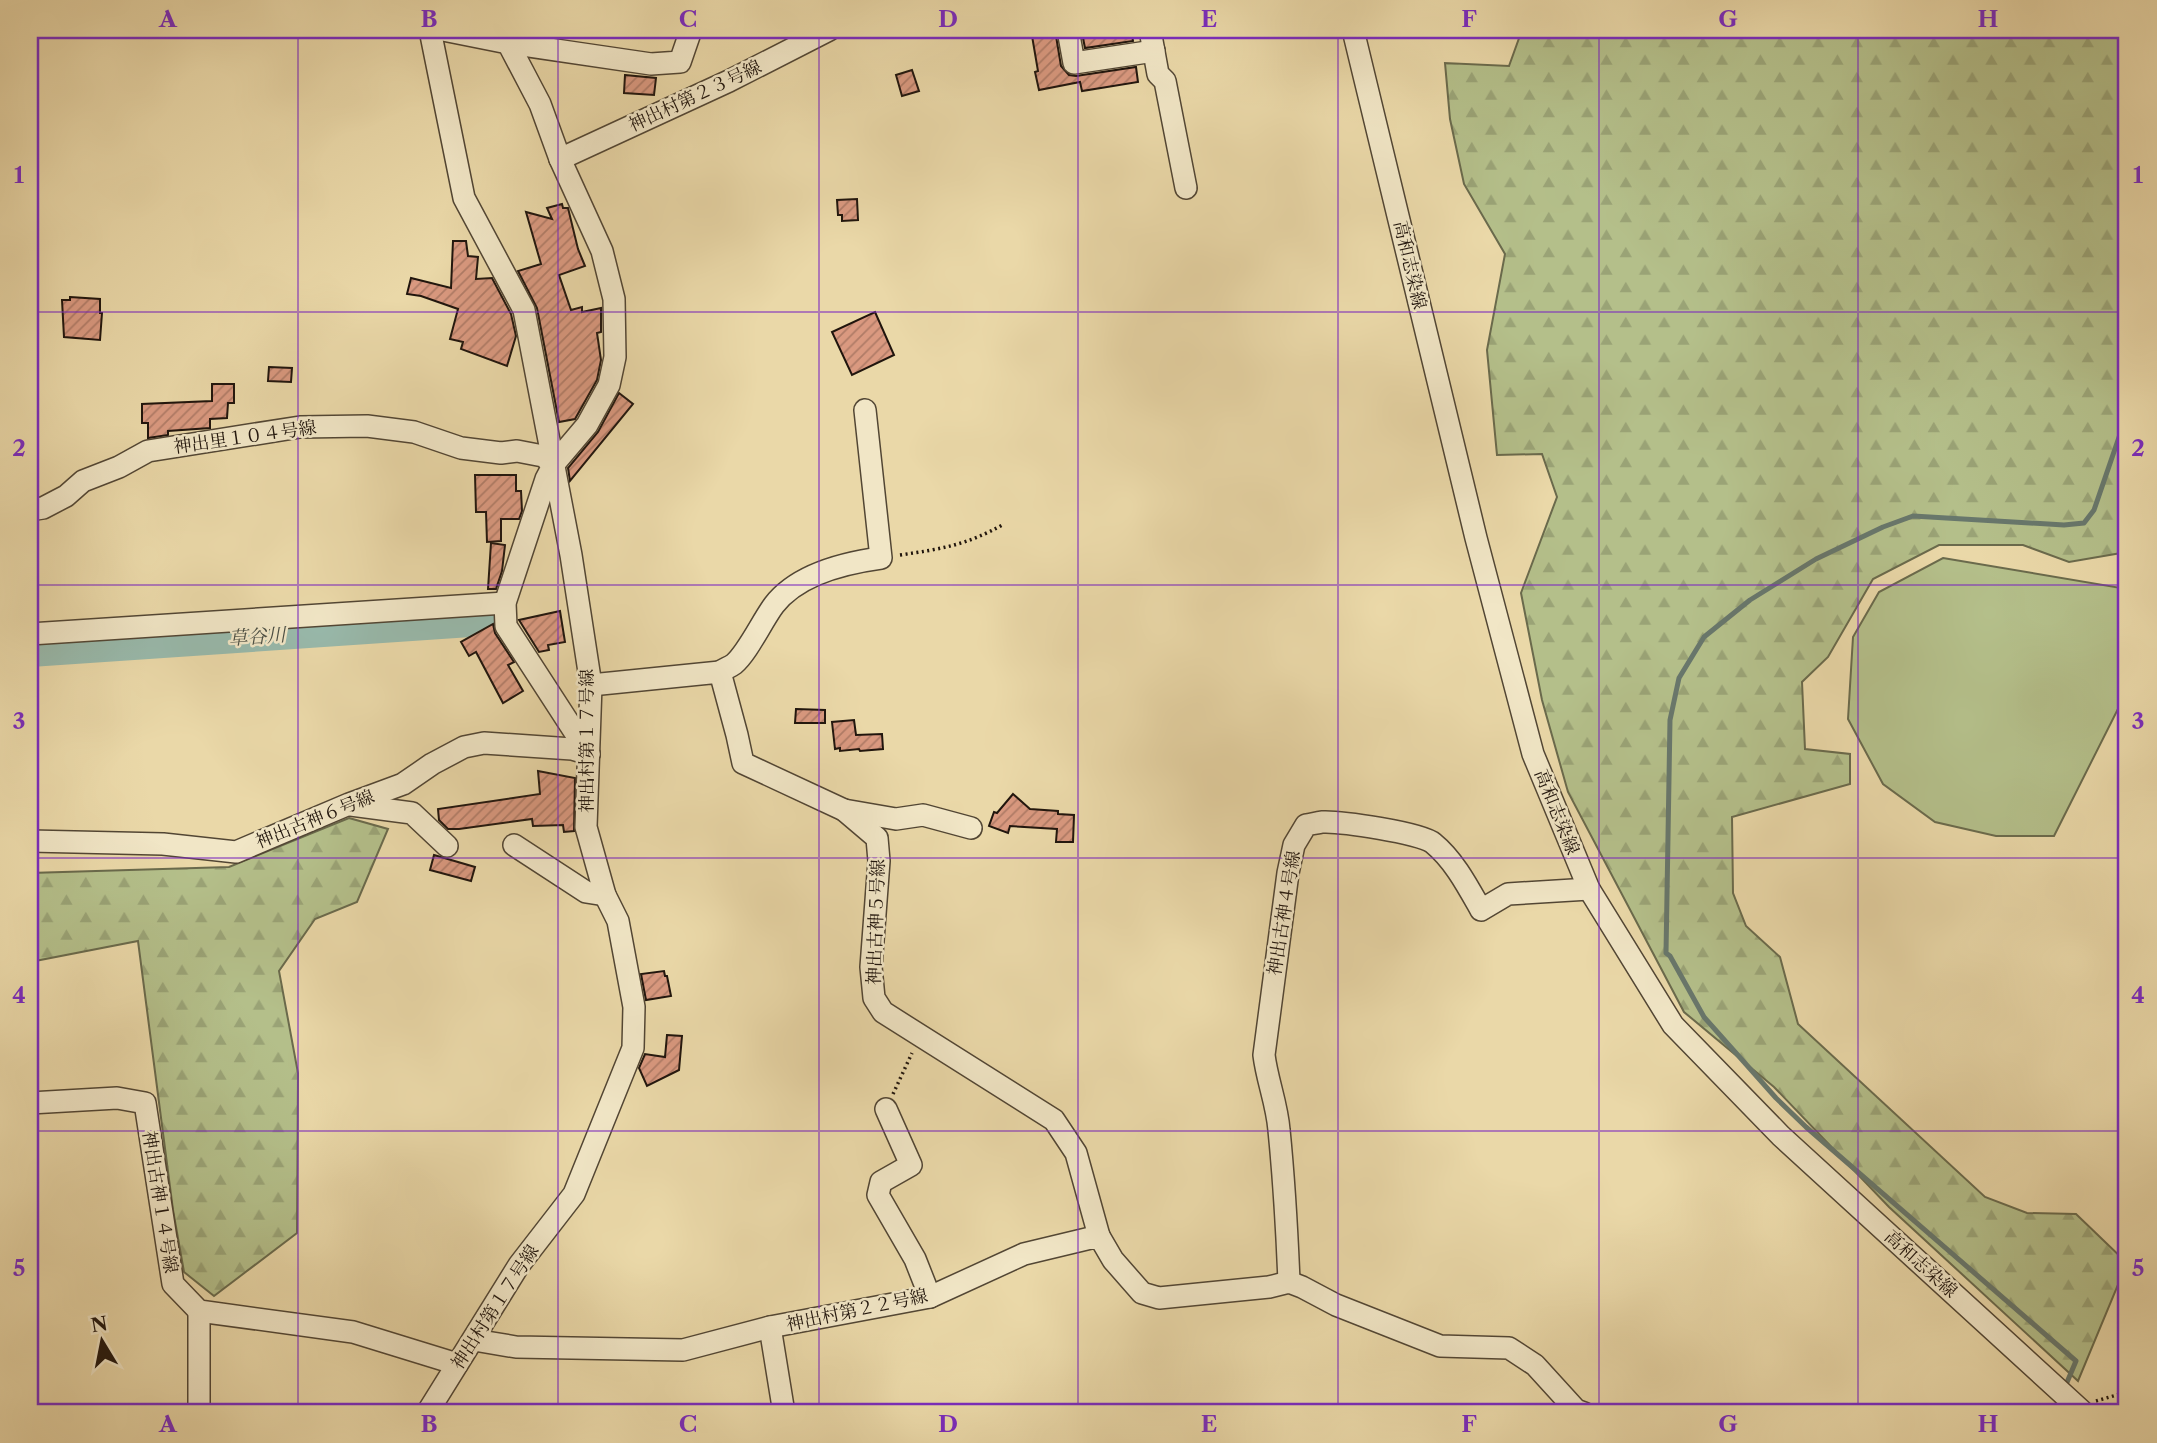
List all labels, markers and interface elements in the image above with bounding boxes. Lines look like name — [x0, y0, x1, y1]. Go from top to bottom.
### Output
text: A — [158, 5, 178, 33]
text: B — [420, 5, 438, 33]
text: C — [679, 5, 697, 33]
text: D — [938, 5, 958, 33]
text: E — [1201, 5, 1217, 33]
text: F — [1461, 5, 1477, 33]
text: G — [1718, 5, 1738, 33]
text: H — [1978, 5, 1999, 33]
street label: 神出村第２３号線 — [625, 56, 765, 136]
text: 1 — [14, 161, 25, 189]
text: 1 — [2133, 161, 2144, 189]
street label: 高和志染線 — [1389, 219, 1431, 311]
street label: 神出里１０４号線 — [172, 416, 318, 458]
text: 2 — [12, 434, 26, 462]
text: 2 — [2131, 434, 2145, 462]
water label: 草谷川 — [228, 623, 288, 650]
street label: 神出村第１７号線 — [576, 669, 598, 813]
text: 3 — [13, 707, 26, 735]
text: 3 — [2132, 707, 2145, 735]
street label: 高和志染線 — [1530, 766, 1584, 858]
street label: 神出古神６号線 — [252, 785, 378, 853]
street label: 神出古神４号線 — [1263, 849, 1305, 977]
street label: 神出古神５号線 — [863, 859, 889, 985]
text: 4 — [12, 981, 26, 1009]
text: 4 — [2131, 981, 2145, 1009]
street label: 神出古神１４号線 — [138, 1129, 182, 1275]
street label: 高和志染線 — [1880, 1226, 1962, 1302]
street label: 神出村第１７号線 — [447, 1241, 543, 1373]
text: 5 — [13, 1254, 25, 1282]
text: 5 — [2132, 1254, 2144, 1282]
street label: 神出村第２２号線 — [784, 1284, 930, 1336]
north arrow — [66, 1306, 136, 1376]
text: N — [89, 1312, 109, 1338]
text: A — [158, 1410, 178, 1438]
text: B — [420, 1410, 438, 1438]
text: C — [679, 1410, 697, 1438]
text: D — [938, 1410, 958, 1438]
text: E — [1201, 1410, 1217, 1438]
text: F — [1461, 1410, 1477, 1438]
text: G — [1718, 1410, 1738, 1438]
text: H — [1978, 1410, 1999, 1438]

